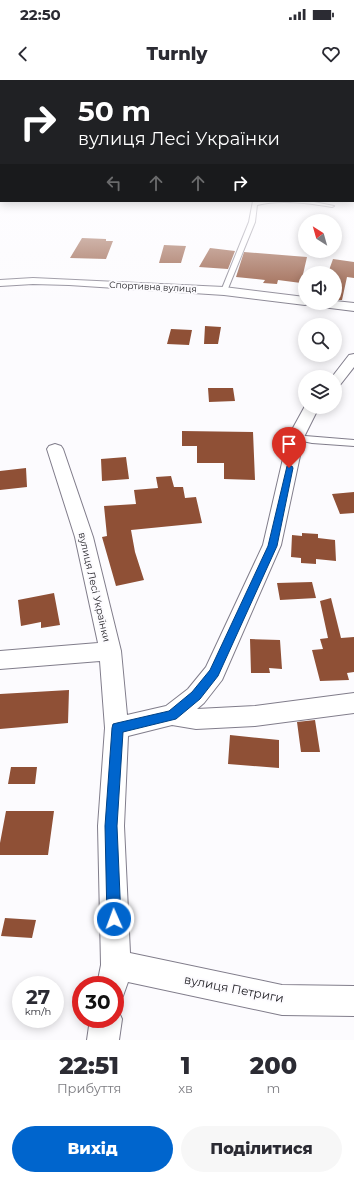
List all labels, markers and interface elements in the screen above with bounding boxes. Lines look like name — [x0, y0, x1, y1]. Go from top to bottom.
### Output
text: 22:50 — [20, 5, 61, 24]
icon: back — [12, 43, 34, 65]
text: Turnly — [147, 43, 207, 65]
icon: heart — [320, 43, 342, 65]
text: 50 m — [78, 94, 151, 128]
icon: right — [12, 96, 64, 148]
text: вулиця Лесі Українки — [78, 128, 280, 150]
icon: left — [103, 172, 125, 194]
icon: ahead — [145, 172, 167, 194]
icon: ahead — [187, 172, 209, 194]
icon: right — [229, 172, 251, 194]
north arrow — [298, 214, 342, 258]
map controls — [298, 214, 342, 414]
button: sound — [298, 266, 342, 310]
street label: Спортивна вулиця — [109, 279, 197, 294]
button: search — [298, 318, 342, 362]
button: layers — [298, 370, 342, 414]
pin — [272, 427, 306, 468]
icon: arrive — [278, 433, 300, 455]
street label: вулиця Лесі Українки — [76, 531, 113, 643]
position arrow — [93, 898, 135, 940]
street label: вулиця Петриги — [183, 971, 285, 1006]
speed limit sign: 30 — [72, 976, 124, 1028]
text: 27 — [26, 985, 50, 1009]
text: km/h — [25, 1005, 51, 1018]
text: 22:51 — [59, 1051, 119, 1080]
text: 1 — [181, 1051, 190, 1080]
text: 200 — [250, 1051, 297, 1080]
text: Прибуття — [57, 1080, 121, 1096]
text: хв — [178, 1080, 193, 1096]
text: m — [267, 1080, 280, 1096]
button: Вихід — [12, 1126, 173, 1172]
button: Поділитися — [181, 1126, 342, 1172]

